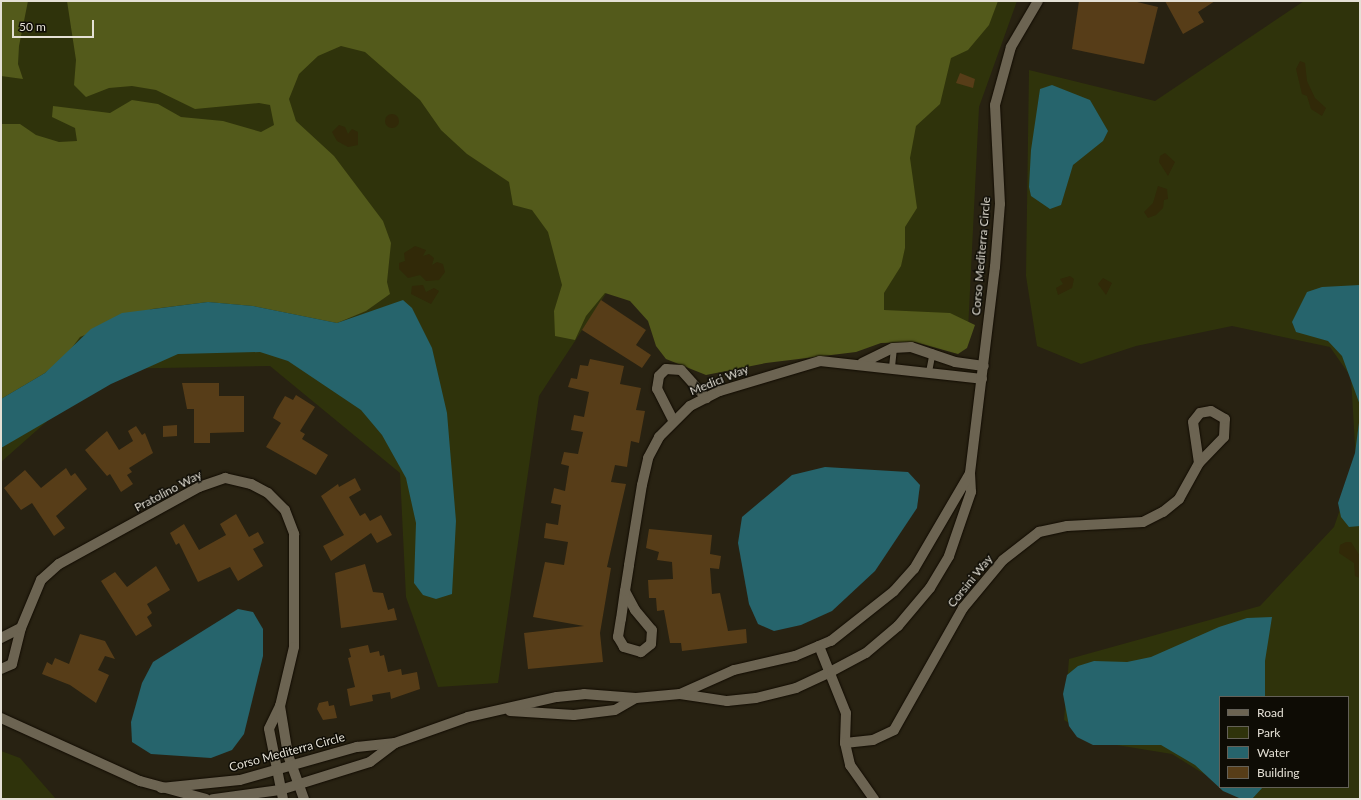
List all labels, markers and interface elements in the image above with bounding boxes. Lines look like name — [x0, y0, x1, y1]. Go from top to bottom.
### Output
scale bar — [14, 12, 96, 38]
text: 50 m — [19, 19, 46, 34]
street label: Corso Mediterra Circle — [969, 196, 993, 316]
street label: Medici Way — [687, 362, 751, 398]
street label: Pratolino Way — [132, 467, 204, 515]
street label: Corsini Way — [944, 552, 996, 610]
legend — [1219, 696, 1349, 788]
text: Road — [1257, 705, 1284, 720]
text: Park — [1257, 725, 1280, 740]
street label: Corso Mediterra Circle — [228, 730, 346, 774]
text: Water — [1257, 745, 1290, 760]
text: Building — [1257, 765, 1300, 780]

